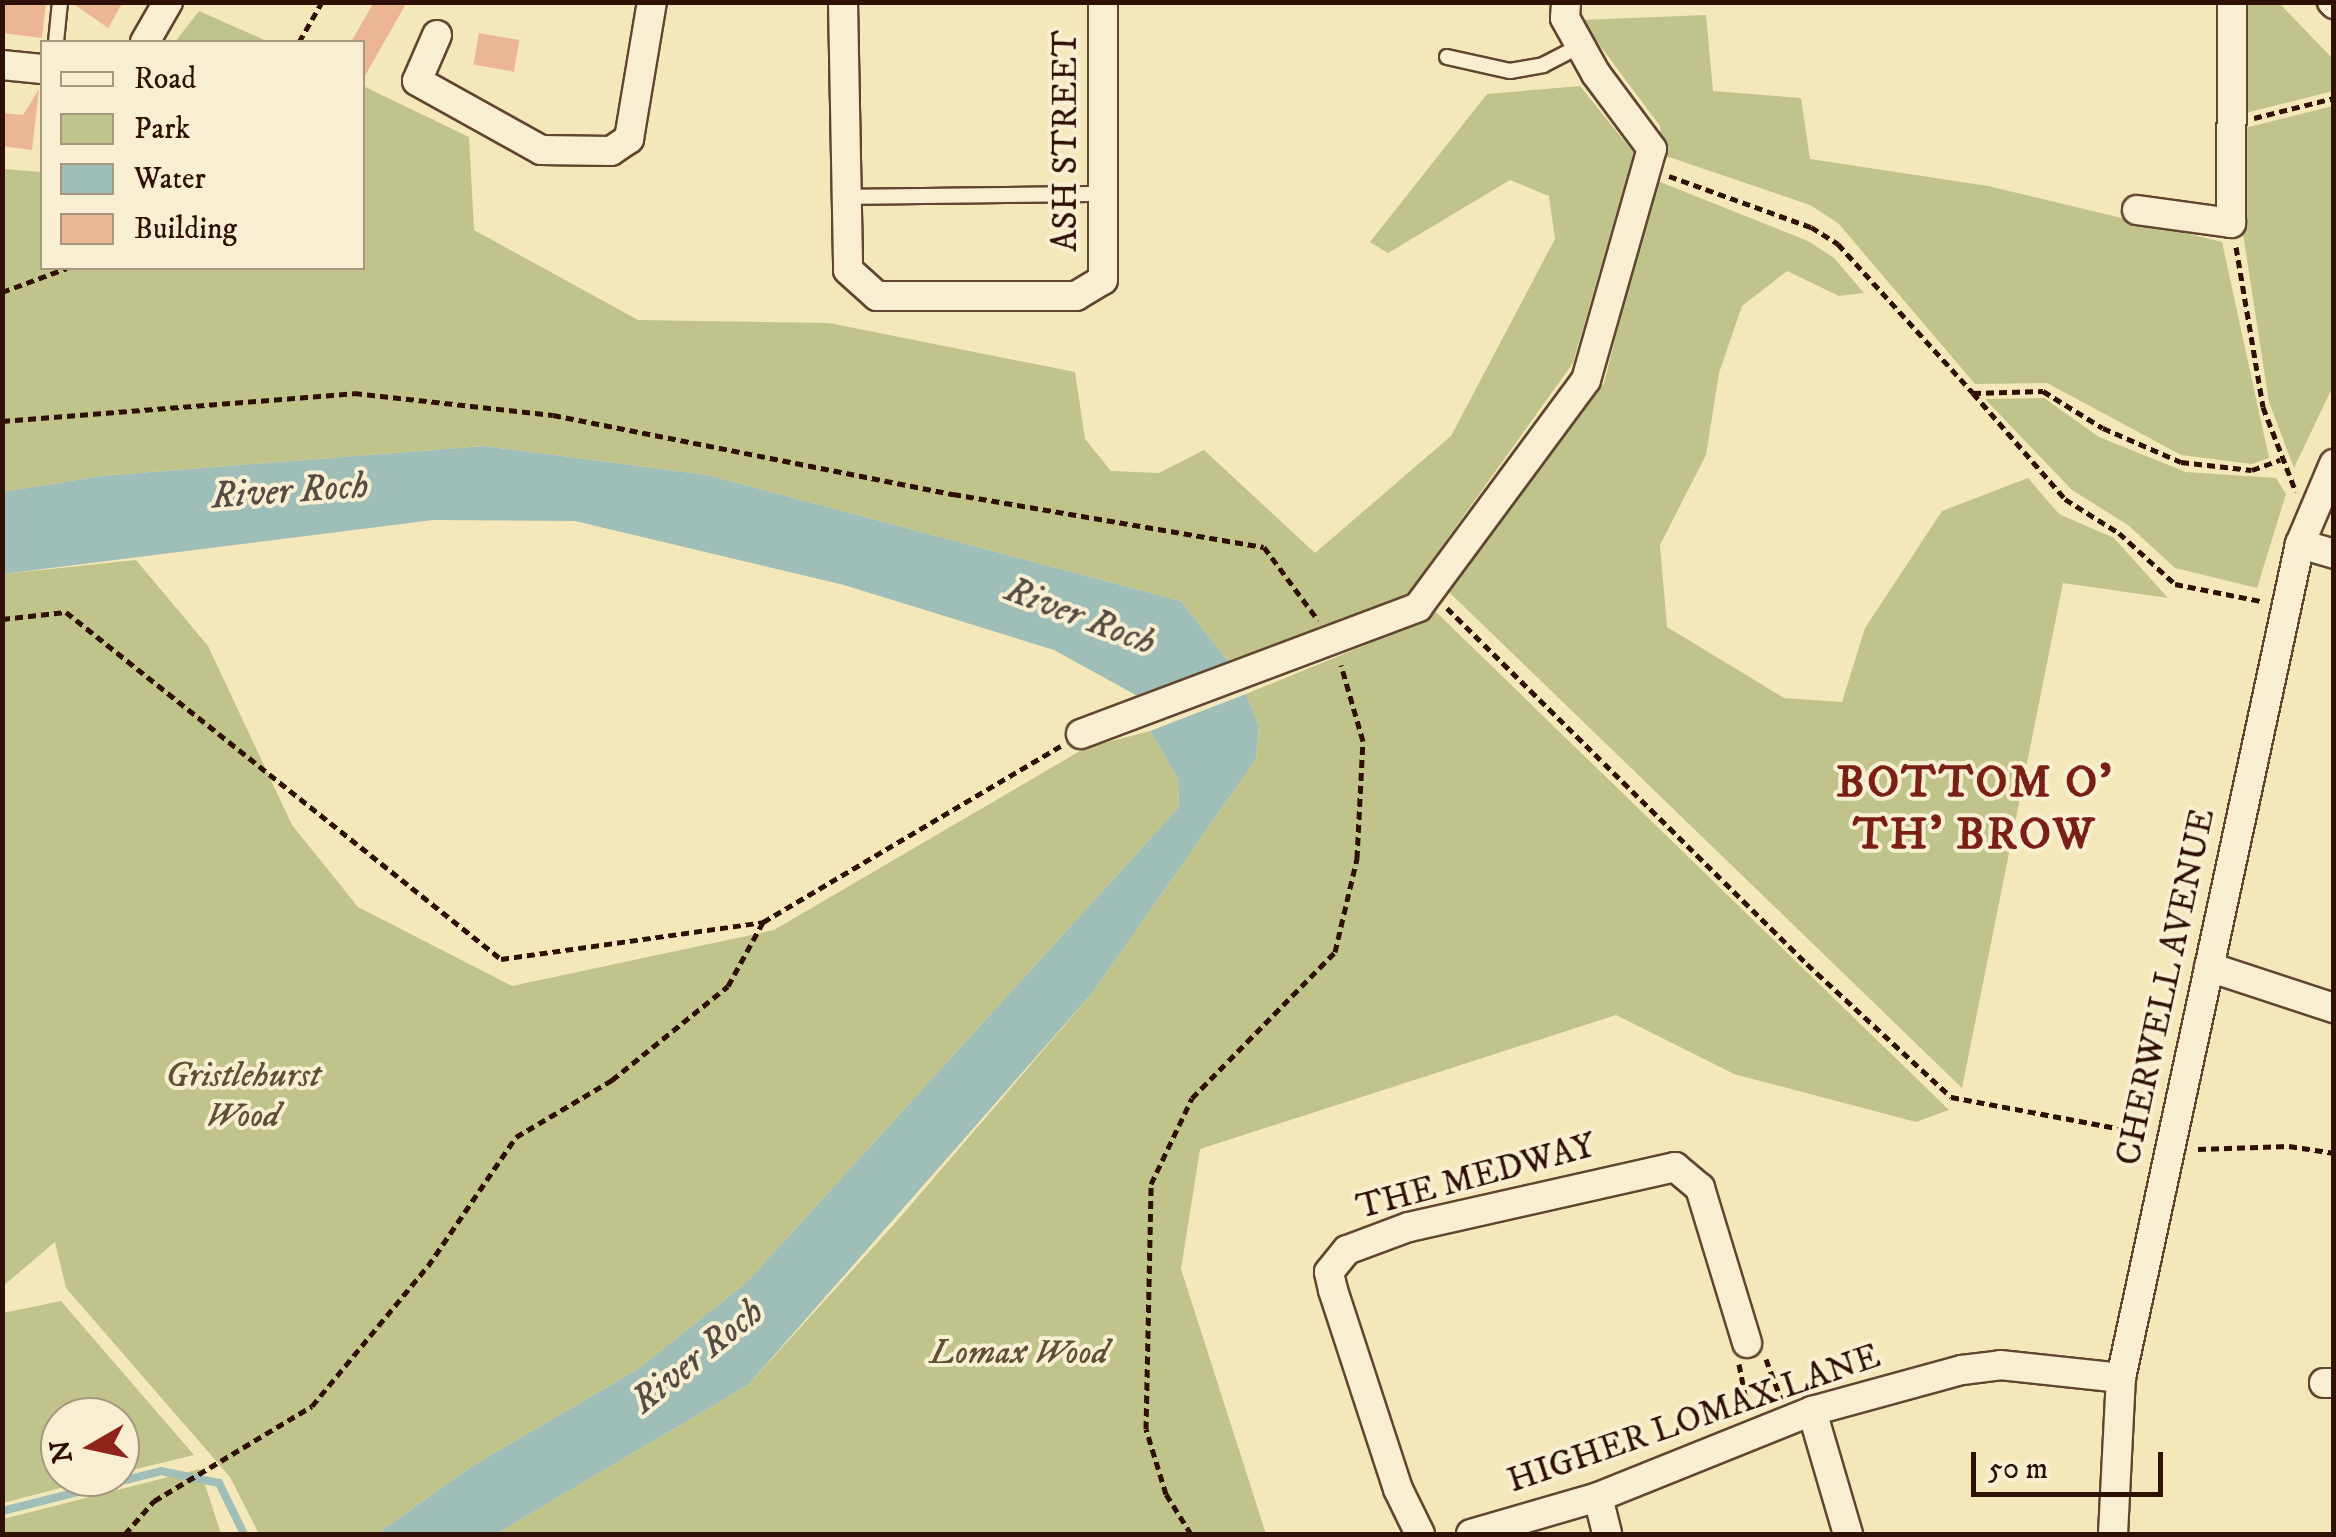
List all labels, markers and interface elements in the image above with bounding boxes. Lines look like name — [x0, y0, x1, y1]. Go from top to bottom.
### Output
street label: ASH STREET — [1045, 30, 1087, 252]
legend — [40, 40, 365, 270]
text: Road — [134, 61, 196, 98]
text: Park — [134, 111, 190, 148]
text: Water — [134, 161, 206, 198]
text: Building — [134, 211, 237, 248]
water label: River Roch — [210, 464, 370, 520]
water label: River Roch — [998, 567, 1162, 667]
district label: BOTTOM O' TH' BROW — [1836, 757, 2114, 863]
street label: CHERWELL AVENUE — [2108, 805, 2224, 1169]
park label: Gristlehurst Wood — [165, 1055, 321, 1137]
street label: THE MEDWAY — [1352, 1125, 1600, 1229]
water label: River Roch — [622, 1290, 774, 1424]
park label: Lomax Wood — [930, 1332, 1108, 1374]
street label: HIGHER LOMAX LANE — [1502, 1335, 1886, 1503]
north arrow — [40, 1397, 140, 1497]
scale bar — [1976, 1432, 2168, 1494]
text: N — [43, 1437, 81, 1466]
text: 50 m — [1988, 1451, 2048, 1488]

